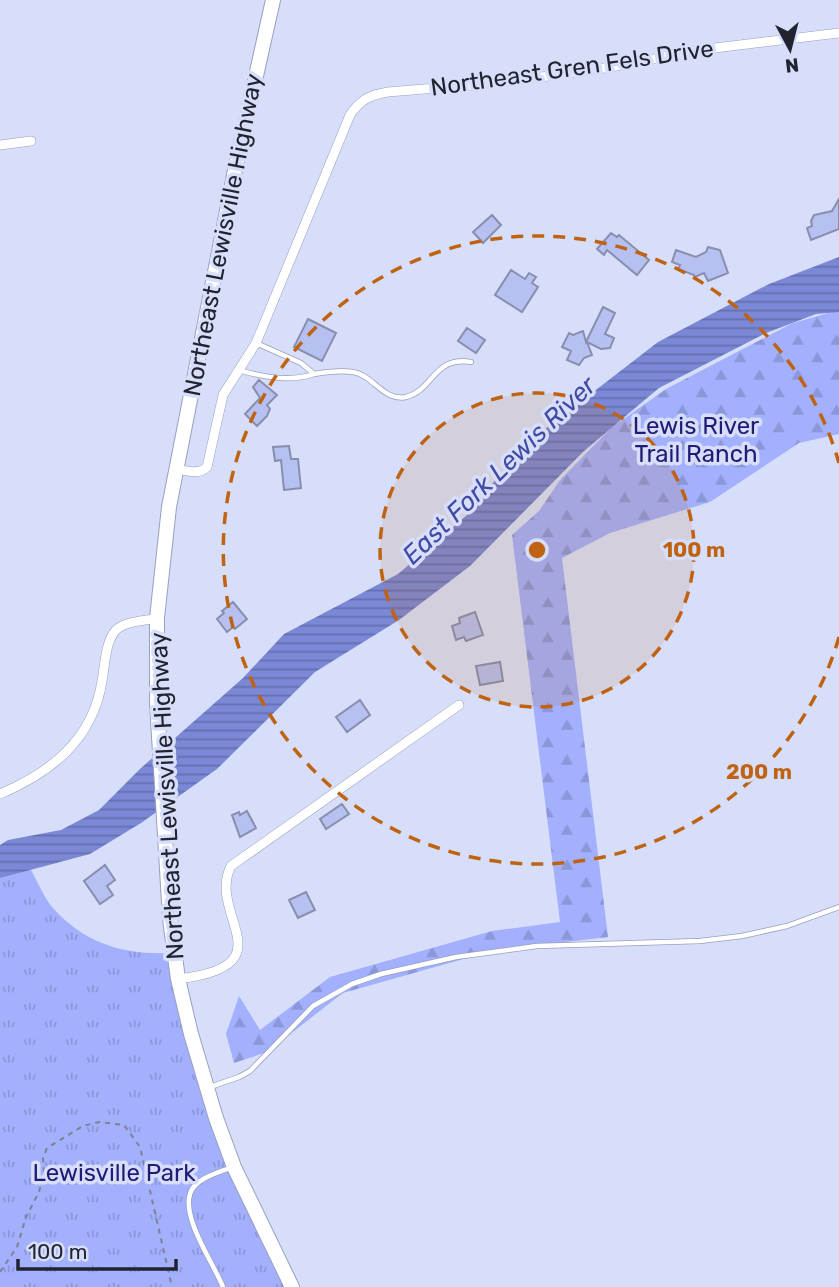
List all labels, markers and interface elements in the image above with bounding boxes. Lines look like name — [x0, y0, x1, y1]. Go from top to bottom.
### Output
north arrow — [755, 14, 825, 84]
street label: Northeast Gren Fels Drive — [429, 34, 715, 102]
text: N — [784, 53, 800, 78]
street label: Northeast Lewisville Highway — [178, 71, 268, 399]
water label: East Fork Lewis River — [396, 369, 603, 571]
park label: Lewis River Trail Ranch — [633, 412, 759, 468]
text: 100 m — [663, 537, 725, 562]
centre of rings — [525, 538, 549, 562]
street label: Northeast Lewisville Highway — [144, 632, 190, 960]
text: 200 m — [726, 759, 792, 784]
park label: Lewisville Park — [32, 1159, 196, 1187]
scale bar — [18, 1228, 175, 1272]
text: 100 m — [28, 1239, 87, 1264]

